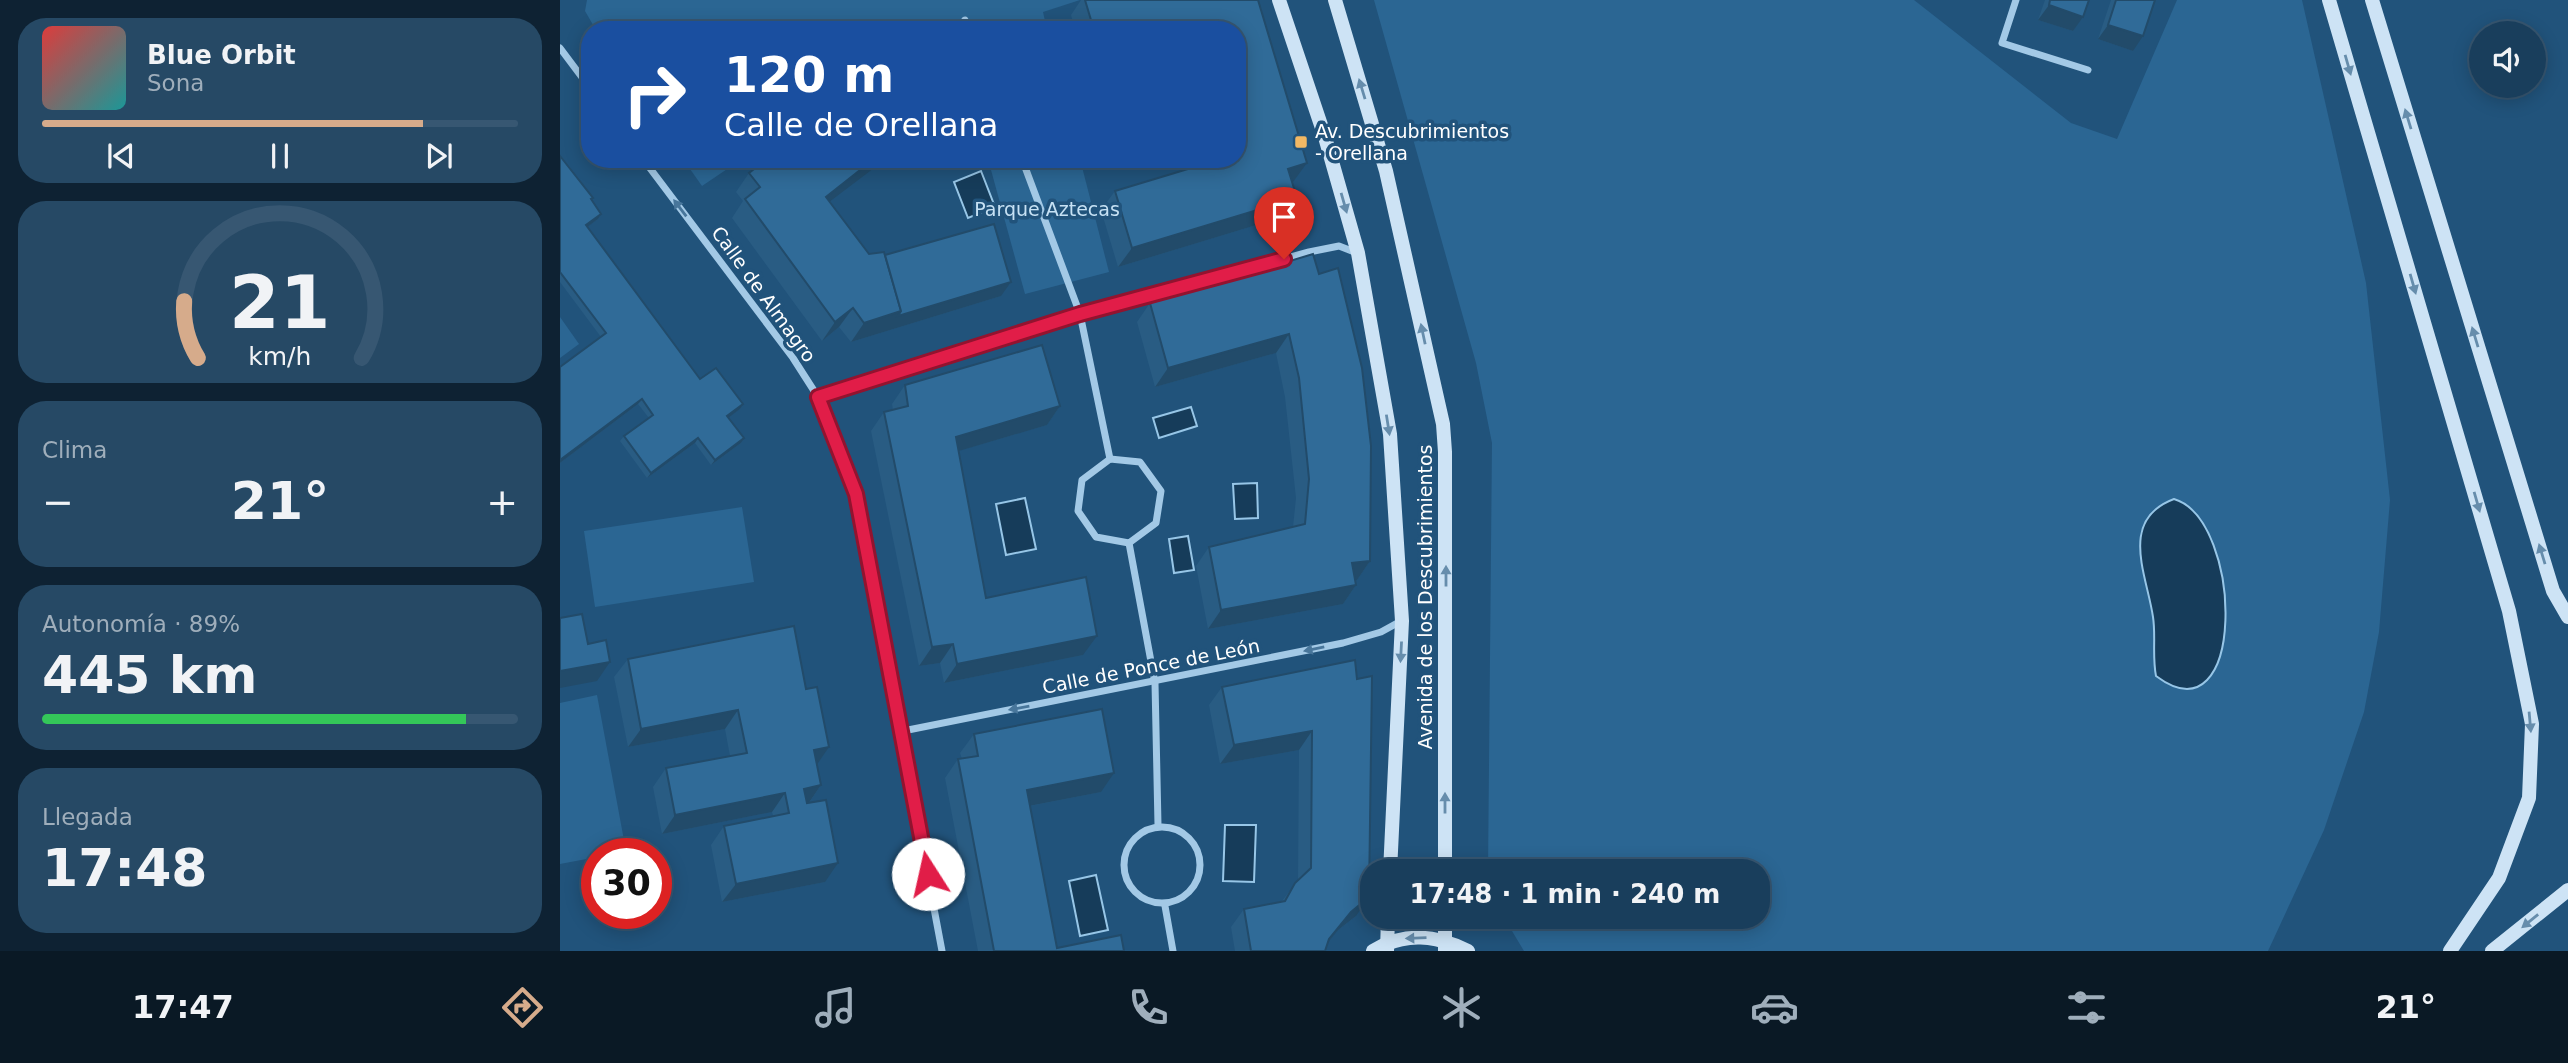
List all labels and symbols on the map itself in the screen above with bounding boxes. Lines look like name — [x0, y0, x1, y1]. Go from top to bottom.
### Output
one-way arrow — [2344, 55, 2354, 76]
one-way arrow — [1356, 79, 1366, 100]
one-way arrow — [2403, 109, 2413, 130]
place label: Av. Descubrimientos - Orellana — [1315, 120, 1509, 164]
marker: Av. Descubrimientos - Orellana — [1293, 134, 1309, 150]
pin — [1254, 187, 1314, 259]
one-way arrow — [1339, 192, 1350, 214]
park label: Parque Aztecas — [974, 198, 1120, 220]
one-way arrow — [673, 199, 687, 217]
street label: Calle de Almagro — [707, 222, 821, 366]
one-way arrow — [2408, 273, 2418, 294]
one-way arrow — [1417, 323, 1428, 345]
one-way arrow — [2470, 326, 2480, 347]
one-way arrow — [1383, 415, 1394, 437]
street label: Avenida de los Descubrimientos — [1414, 445, 1436, 749]
one-way arrow — [2473, 492, 2483, 513]
one-way arrow — [2536, 544, 2546, 565]
one-way arrow — [1440, 565, 1452, 587]
street label: Calle de Ponce de León — [1040, 634, 1262, 698]
one-way arrow — [1395, 642, 1406, 664]
one-way arrow — [1303, 644, 1325, 655]
one-way arrow — [1008, 702, 1030, 713]
one-way arrow — [2525, 712, 2536, 734]
one-way arrow — [1439, 792, 1451, 814]
position arrow — [891, 837, 965, 911]
speed limit sign: 30 — [581, 838, 672, 929]
one-way arrow — [2521, 913, 2539, 927]
one-way arrow — [1405, 933, 1427, 944]

